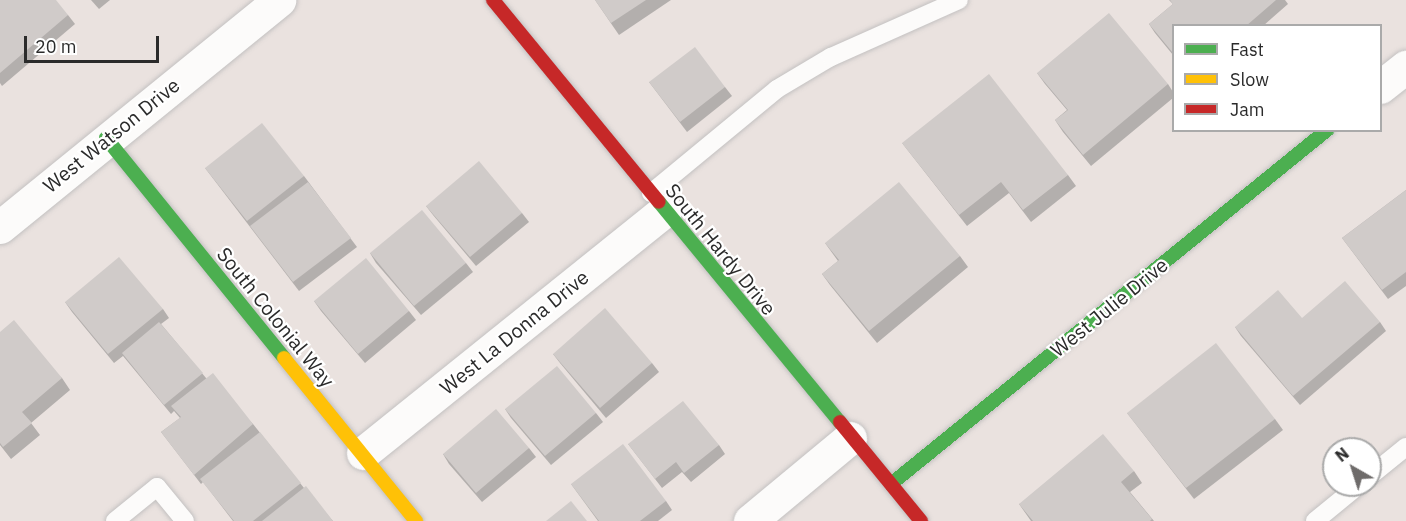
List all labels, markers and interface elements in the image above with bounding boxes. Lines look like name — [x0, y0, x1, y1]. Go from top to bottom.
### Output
scale bar — [27, 24, 162, 62]
legend — [1172, 24, 1382, 132]
text: 20 m — [35, 35, 77, 58]
text: Fast — [1230, 38, 1264, 61]
text: Slow — [1230, 68, 1269, 91]
street label: West Watson Drive — [38, 73, 184, 197]
text: Jam — [1230, 98, 1265, 121]
street label: South Hardy Drive — [661, 178, 781, 320]
street label: South Colonial Way — [212, 242, 340, 392]
street label: West Julie Drive — [1046, 252, 1172, 362]
street label: West La Donna Drive — [435, 265, 593, 399]
north arrow — [1322, 437, 1382, 497]
text: N — [1331, 443, 1353, 466]

